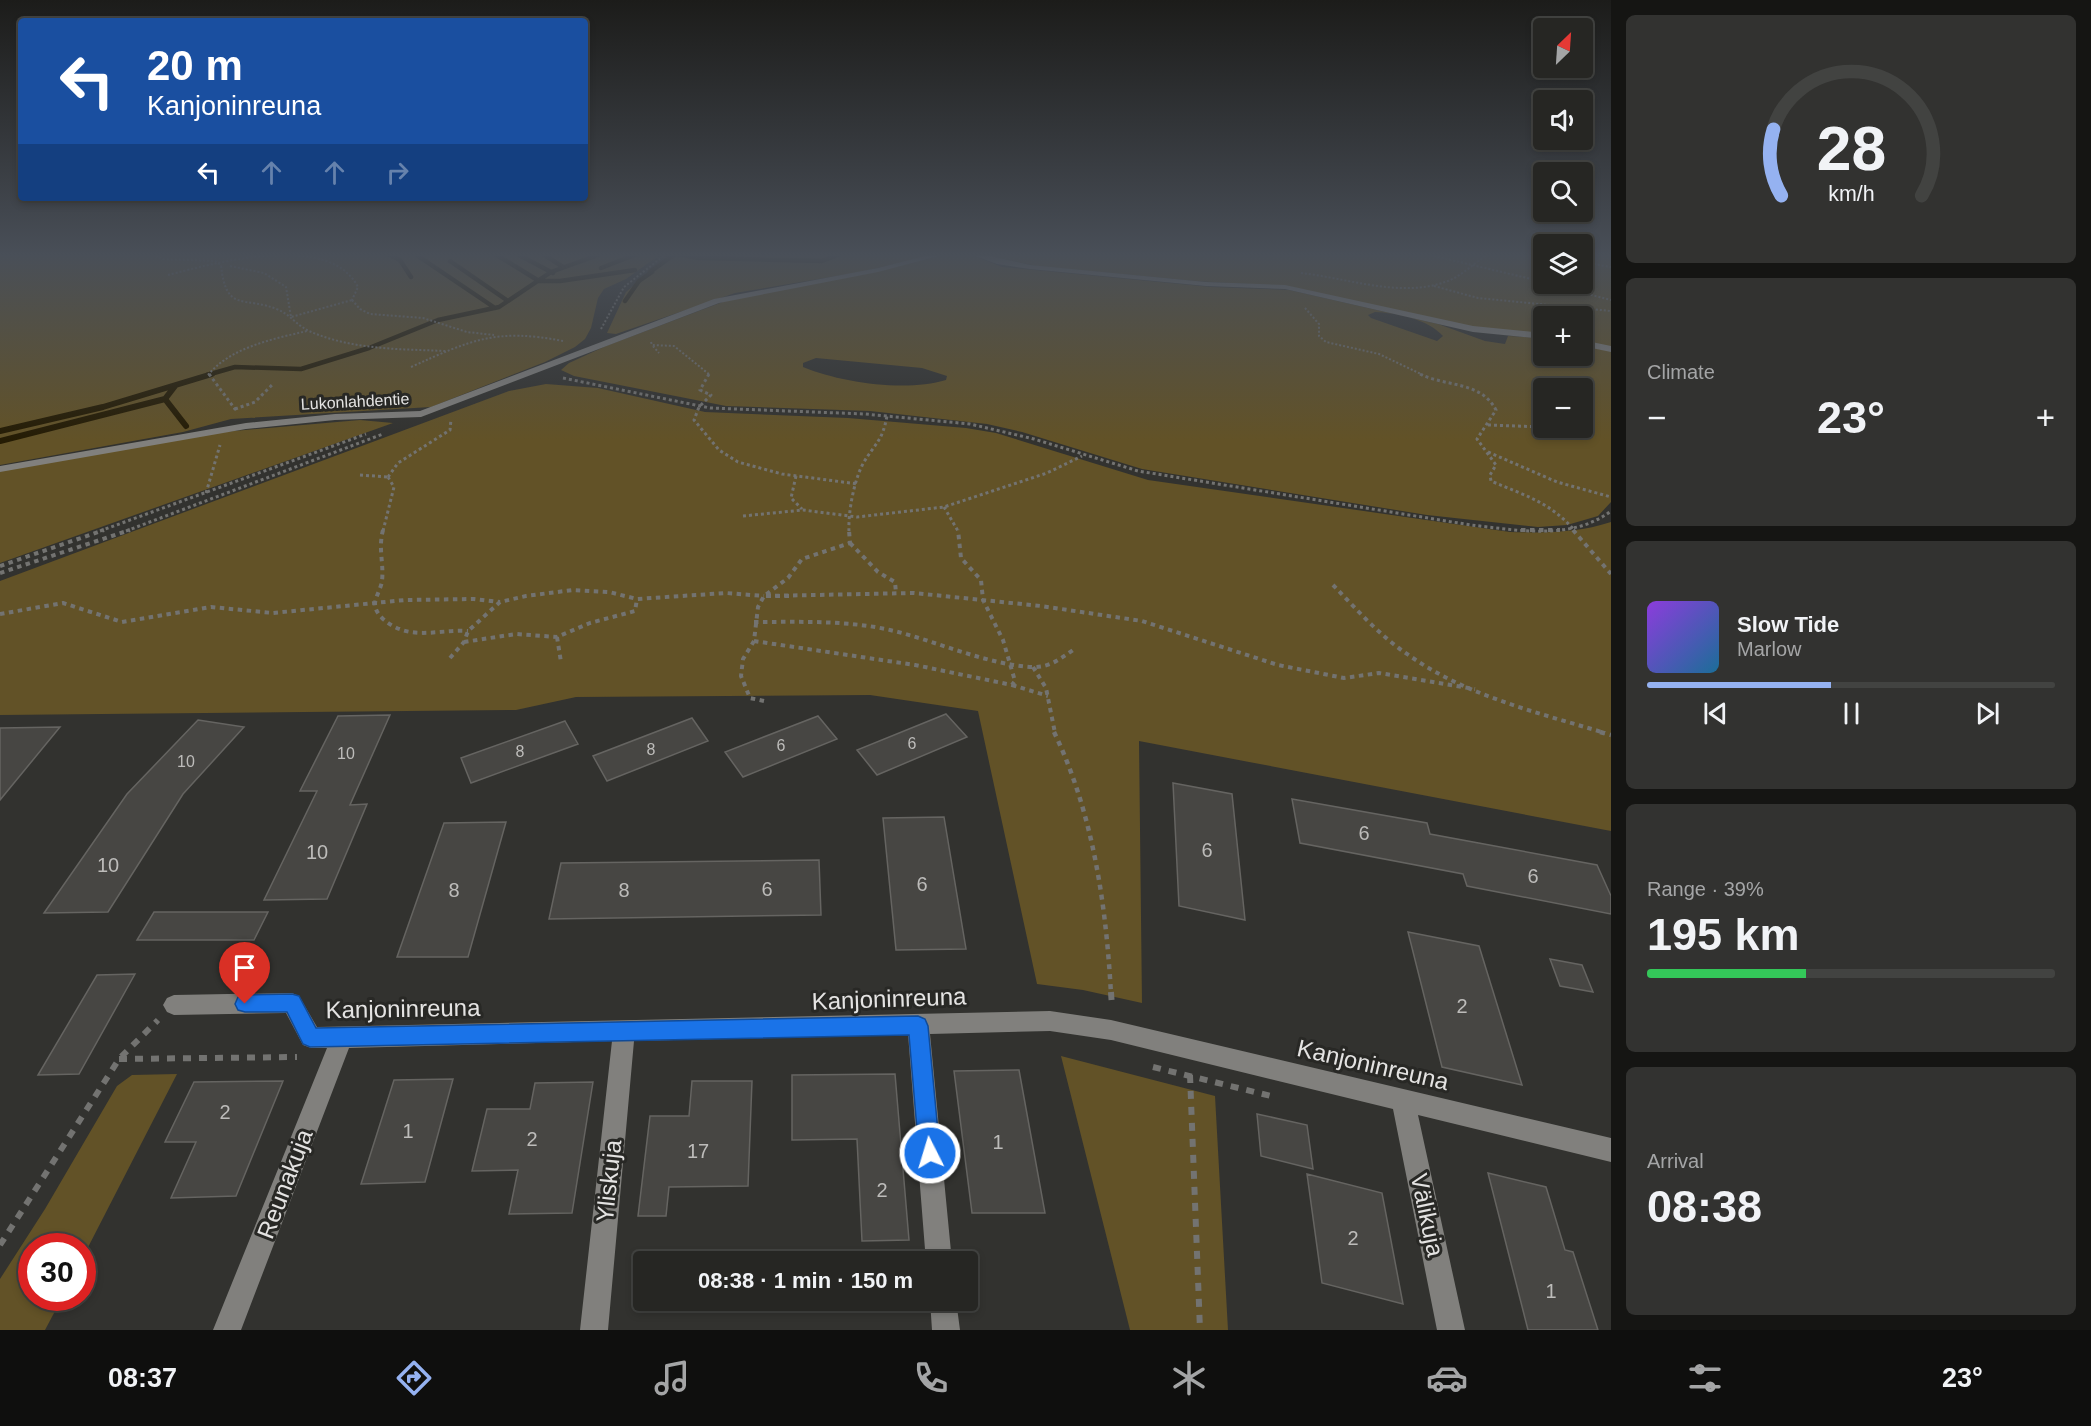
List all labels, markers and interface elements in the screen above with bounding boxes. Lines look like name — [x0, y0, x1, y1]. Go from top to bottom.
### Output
north arrow — [1533, 18, 1593, 78]
map controls — [1533, 18, 1593, 438]
icon: left — [48, 42, 126, 120]
text: 20 m — [147, 42, 243, 89]
button: sound — [1533, 90, 1593, 150]
text: Kanjoninreuna — [147, 91, 321, 121]
text: 28 — [1816, 114, 1886, 183]
icon: left — [192, 156, 225, 189]
icon: ahead — [255, 156, 288, 189]
icon: ahead — [318, 156, 351, 189]
icon: right — [381, 156, 414, 189]
button: search — [1533, 162, 1593, 222]
text: km/h — [1828, 182, 1874, 206]
button: layers — [1533, 234, 1593, 294]
button: + — [1533, 306, 1593, 366]
text: Climate — [1647, 361, 1715, 383]
button: − — [1533, 378, 1593, 438]
street label: Lukonlahdentie — [300, 390, 410, 413]
text: 23° — [1817, 392, 1885, 443]
text: − — [1647, 399, 1666, 436]
text: + — [2036, 399, 2055, 436]
text: Slow Tide — [1737, 612, 1839, 637]
text: Marlow — [1737, 638, 1801, 660]
icon: previous — [1699, 697, 1732, 730]
icon: pause — [1835, 697, 1868, 730]
icon: next — [1971, 697, 2004, 730]
house number: 6 — [908, 735, 917, 752]
house number: 6 — [777, 737, 786, 754]
house number: 8 — [647, 741, 656, 758]
house number: 8 — [516, 743, 525, 760]
house number: 10 — [337, 745, 355, 762]
house number: 10 — [177, 753, 195, 770]
house number: 6 — [1358, 822, 1370, 844]
house number: 6 — [1201, 839, 1213, 861]
house number: 10 — [306, 841, 328, 863]
house number: 10 — [97, 854, 119, 876]
house number: 6 — [1527, 865, 1539, 887]
house number: 6 — [916, 873, 928, 895]
house number: 6 — [761, 878, 773, 900]
text: Range · 39% — [1647, 878, 1764, 900]
house number: 8 — [448, 879, 460, 901]
house number: 8 — [618, 879, 630, 901]
text: 195 km — [1647, 909, 1800, 960]
pin — [219, 942, 270, 1004]
icon: arrive — [228, 951, 261, 984]
street label: Kanjoninreuna — [811, 982, 967, 1015]
street label: Kanjoninreuna — [325, 994, 481, 1023]
house number: 2 — [1456, 995, 1468, 1017]
street label: Kanjoninreuna — [1295, 1034, 1452, 1095]
house number: 2 — [219, 1101, 231, 1123]
house number: 1 — [402, 1120, 414, 1142]
position arrow — [898, 1121, 962, 1185]
street label: Reunakuja — [251, 1125, 318, 1242]
house number: 2 — [526, 1128, 538, 1150]
house number: 1 — [992, 1131, 1004, 1153]
street label: Yliskuja — [591, 1138, 626, 1223]
house number: 17 — [687, 1140, 709, 1162]
text: Arrival — [1647, 1150, 1704, 1172]
street label: Välikuja — [1406, 1171, 1450, 1259]
house number: 2 — [876, 1179, 888, 1201]
text: 08:38 — [1647, 1181, 1762, 1232]
house number: 2 — [1347, 1227, 1359, 1249]
speed limit sign: 30 — [18, 1233, 96, 1311]
text: 08:38 · 1 min · 150 m — [698, 1268, 913, 1293]
house number: 1 — [1545, 1280, 1557, 1302]
icon: directions — [393, 1357, 435, 1399]
icon: music — [651, 1357, 693, 1399]
icon: phone — [910, 1357, 952, 1399]
icon: climate — [1168, 1357, 1210, 1399]
icon: car — [1426, 1357, 1468, 1399]
icon: filters — [1684, 1357, 1726, 1399]
text: 08:37 — [108, 1363, 177, 1393]
text: 23° — [1942, 1363, 1983, 1393]

